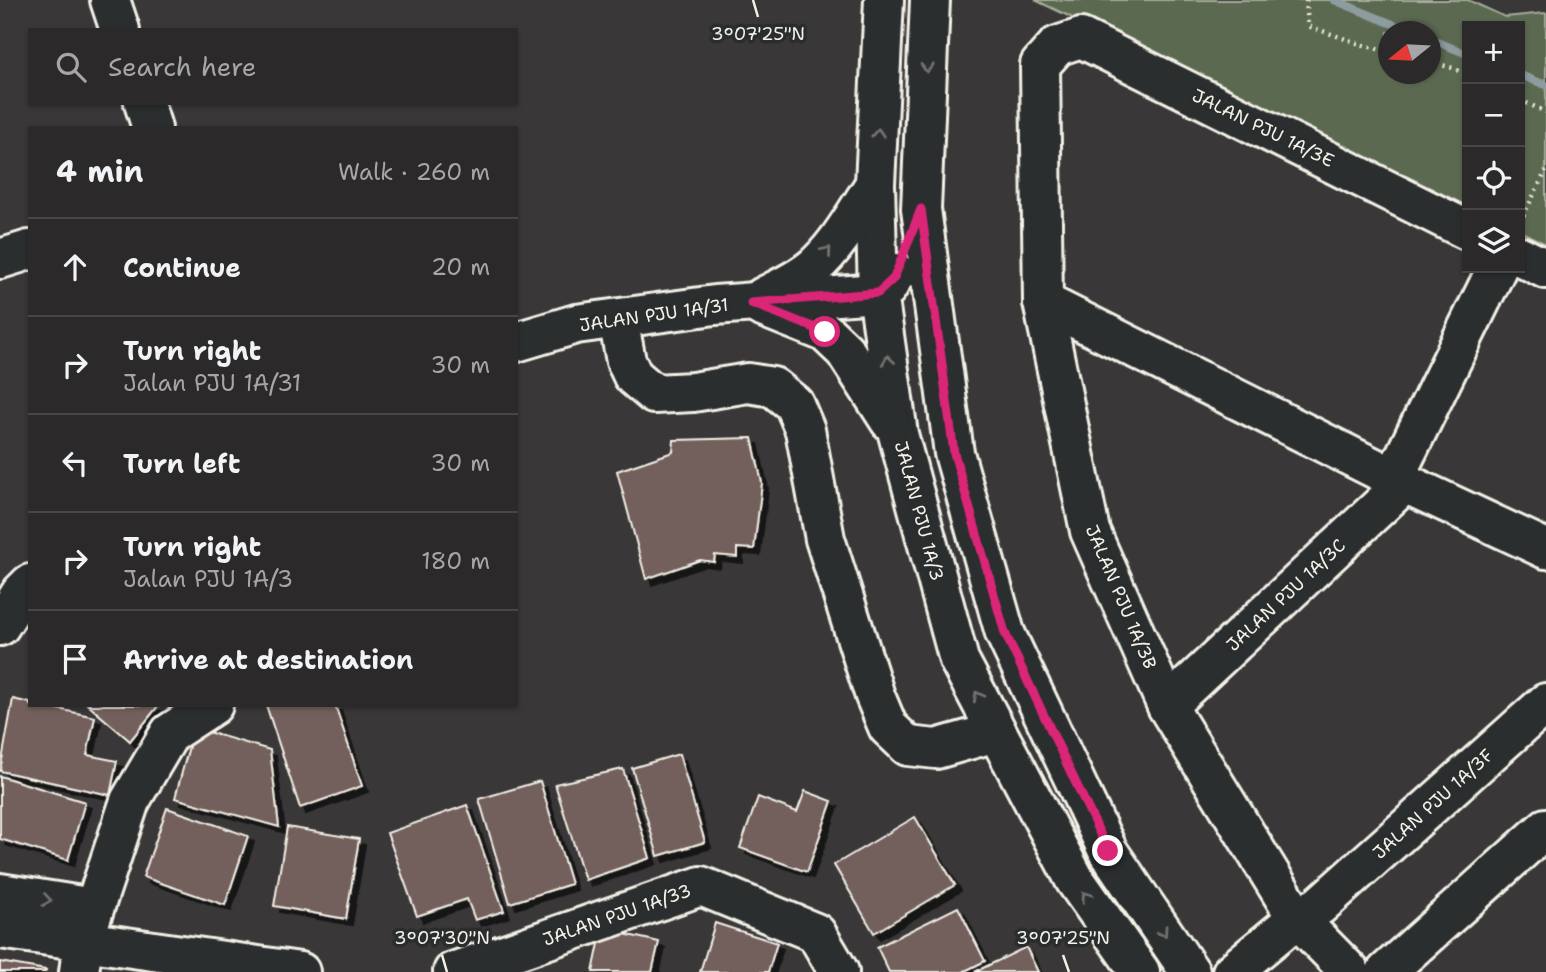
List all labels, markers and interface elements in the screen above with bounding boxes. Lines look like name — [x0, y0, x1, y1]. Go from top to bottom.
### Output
north arrow — [1378, 21, 1441, 84]
map controls — [1462, 21, 1525, 273]
button: + — [1462, 21, 1525, 84]
text: 3°07'25"N — [711, 22, 805, 46]
search box — [28, 28, 518, 105]
icon: search — [52, 48, 90, 86]
text: Search here — [108, 49, 257, 84]
one-way arrow — [919, 63, 934, 74]
street label: JALAN PJU 1A/3E — [1188, 83, 1338, 173]
button: − — [1462, 84, 1525, 147]
one-way arrow — [870, 127, 885, 138]
button: locate — [1462, 147, 1525, 210]
text: 4 min — [56, 151, 143, 192]
text: Walk · 260 m — [338, 157, 490, 187]
button: layers — [1462, 210, 1525, 273]
one-way arrow — [819, 247, 831, 260]
icon: ahead — [56, 248, 94, 286]
text: Continue — [123, 250, 241, 285]
text: 20 m — [431, 252, 490, 282]
street label: JALAN PJU 1A/31 — [578, 293, 730, 337]
route start — [809, 316, 840, 347]
text: Turn right — [123, 333, 261, 368]
icon: right — [56, 346, 94, 384]
text: 30 m — [431, 350, 490, 380]
one-way arrow — [880, 354, 895, 366]
text: Jalan PJU 1A/31 — [123, 368, 301, 398]
street label: JALAN PJU 1A/3 — [889, 438, 949, 584]
icon: left — [56, 444, 94, 482]
text: Turn left — [123, 446, 240, 481]
text: 30 m — [431, 448, 490, 478]
street label: JALAN PJU 1A/3B — [1080, 521, 1162, 673]
text: Turn right — [123, 529, 261, 564]
street label: JALAN PJU 1A/3C — [1221, 533, 1351, 657]
icon: right — [56, 542, 94, 580]
text: 180 m — [421, 546, 490, 576]
text: Jalan PJU 1A/3 — [123, 564, 293, 594]
icon: arrive — [56, 640, 94, 678]
text: Arrive at destination — [123, 642, 413, 677]
one-way arrow — [973, 691, 986, 703]
street label: JALAN PJU 1A/3F — [1368, 744, 1498, 864]
route end — [1092, 835, 1123, 866]
street label: JALAN PJU 1A/33 — [540, 878, 694, 952]
one-way arrow — [1082, 891, 1094, 904]
one-way arrow — [41, 892, 53, 907]
one-way arrow — [1155, 925, 1168, 938]
text: 3°07'30"N — [394, 926, 490, 950]
text: 3°07'25"N — [1016, 926, 1110, 950]

